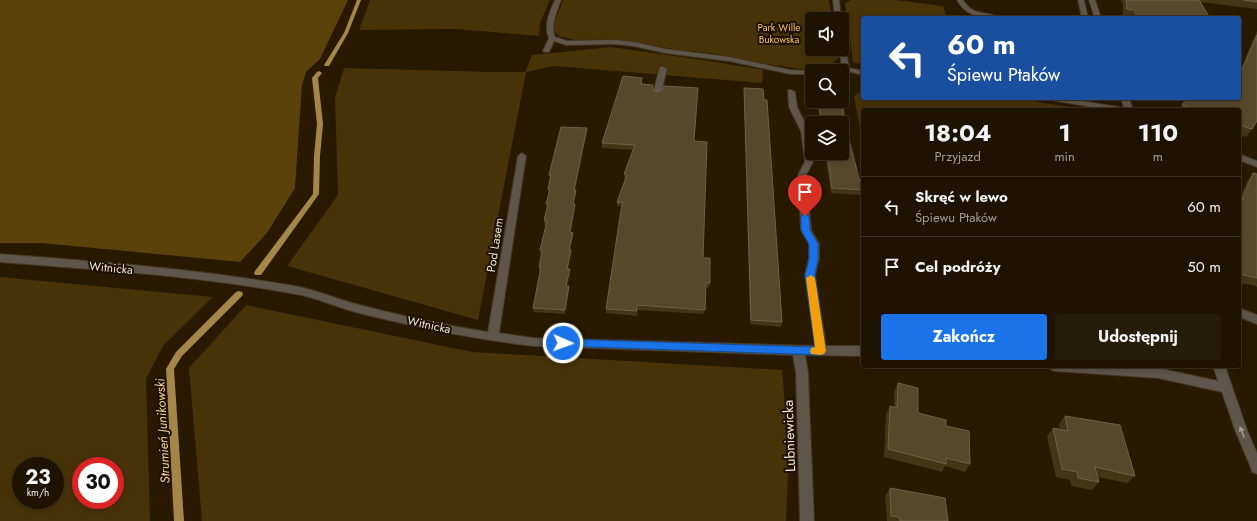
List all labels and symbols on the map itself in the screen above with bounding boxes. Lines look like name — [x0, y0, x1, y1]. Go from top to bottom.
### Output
park label: Park Wille Bukowska — [757, 20, 801, 47]
pin — [788, 175, 822, 216]
street label: Pod Lasem — [482, 217, 508, 273]
street label: Witnicka — [88, 257, 134, 279]
street label: Witnicka — [406, 312, 453, 338]
position arrow — [542, 322, 584, 364]
water label: Strumień Junikowski — [150, 377, 175, 484]
street label: Lubniewicka — [778, 400, 800, 472]
one-way arrow — [1239, 426, 1245, 438]
speed limit sign: 30 — [72, 457, 124, 509]

